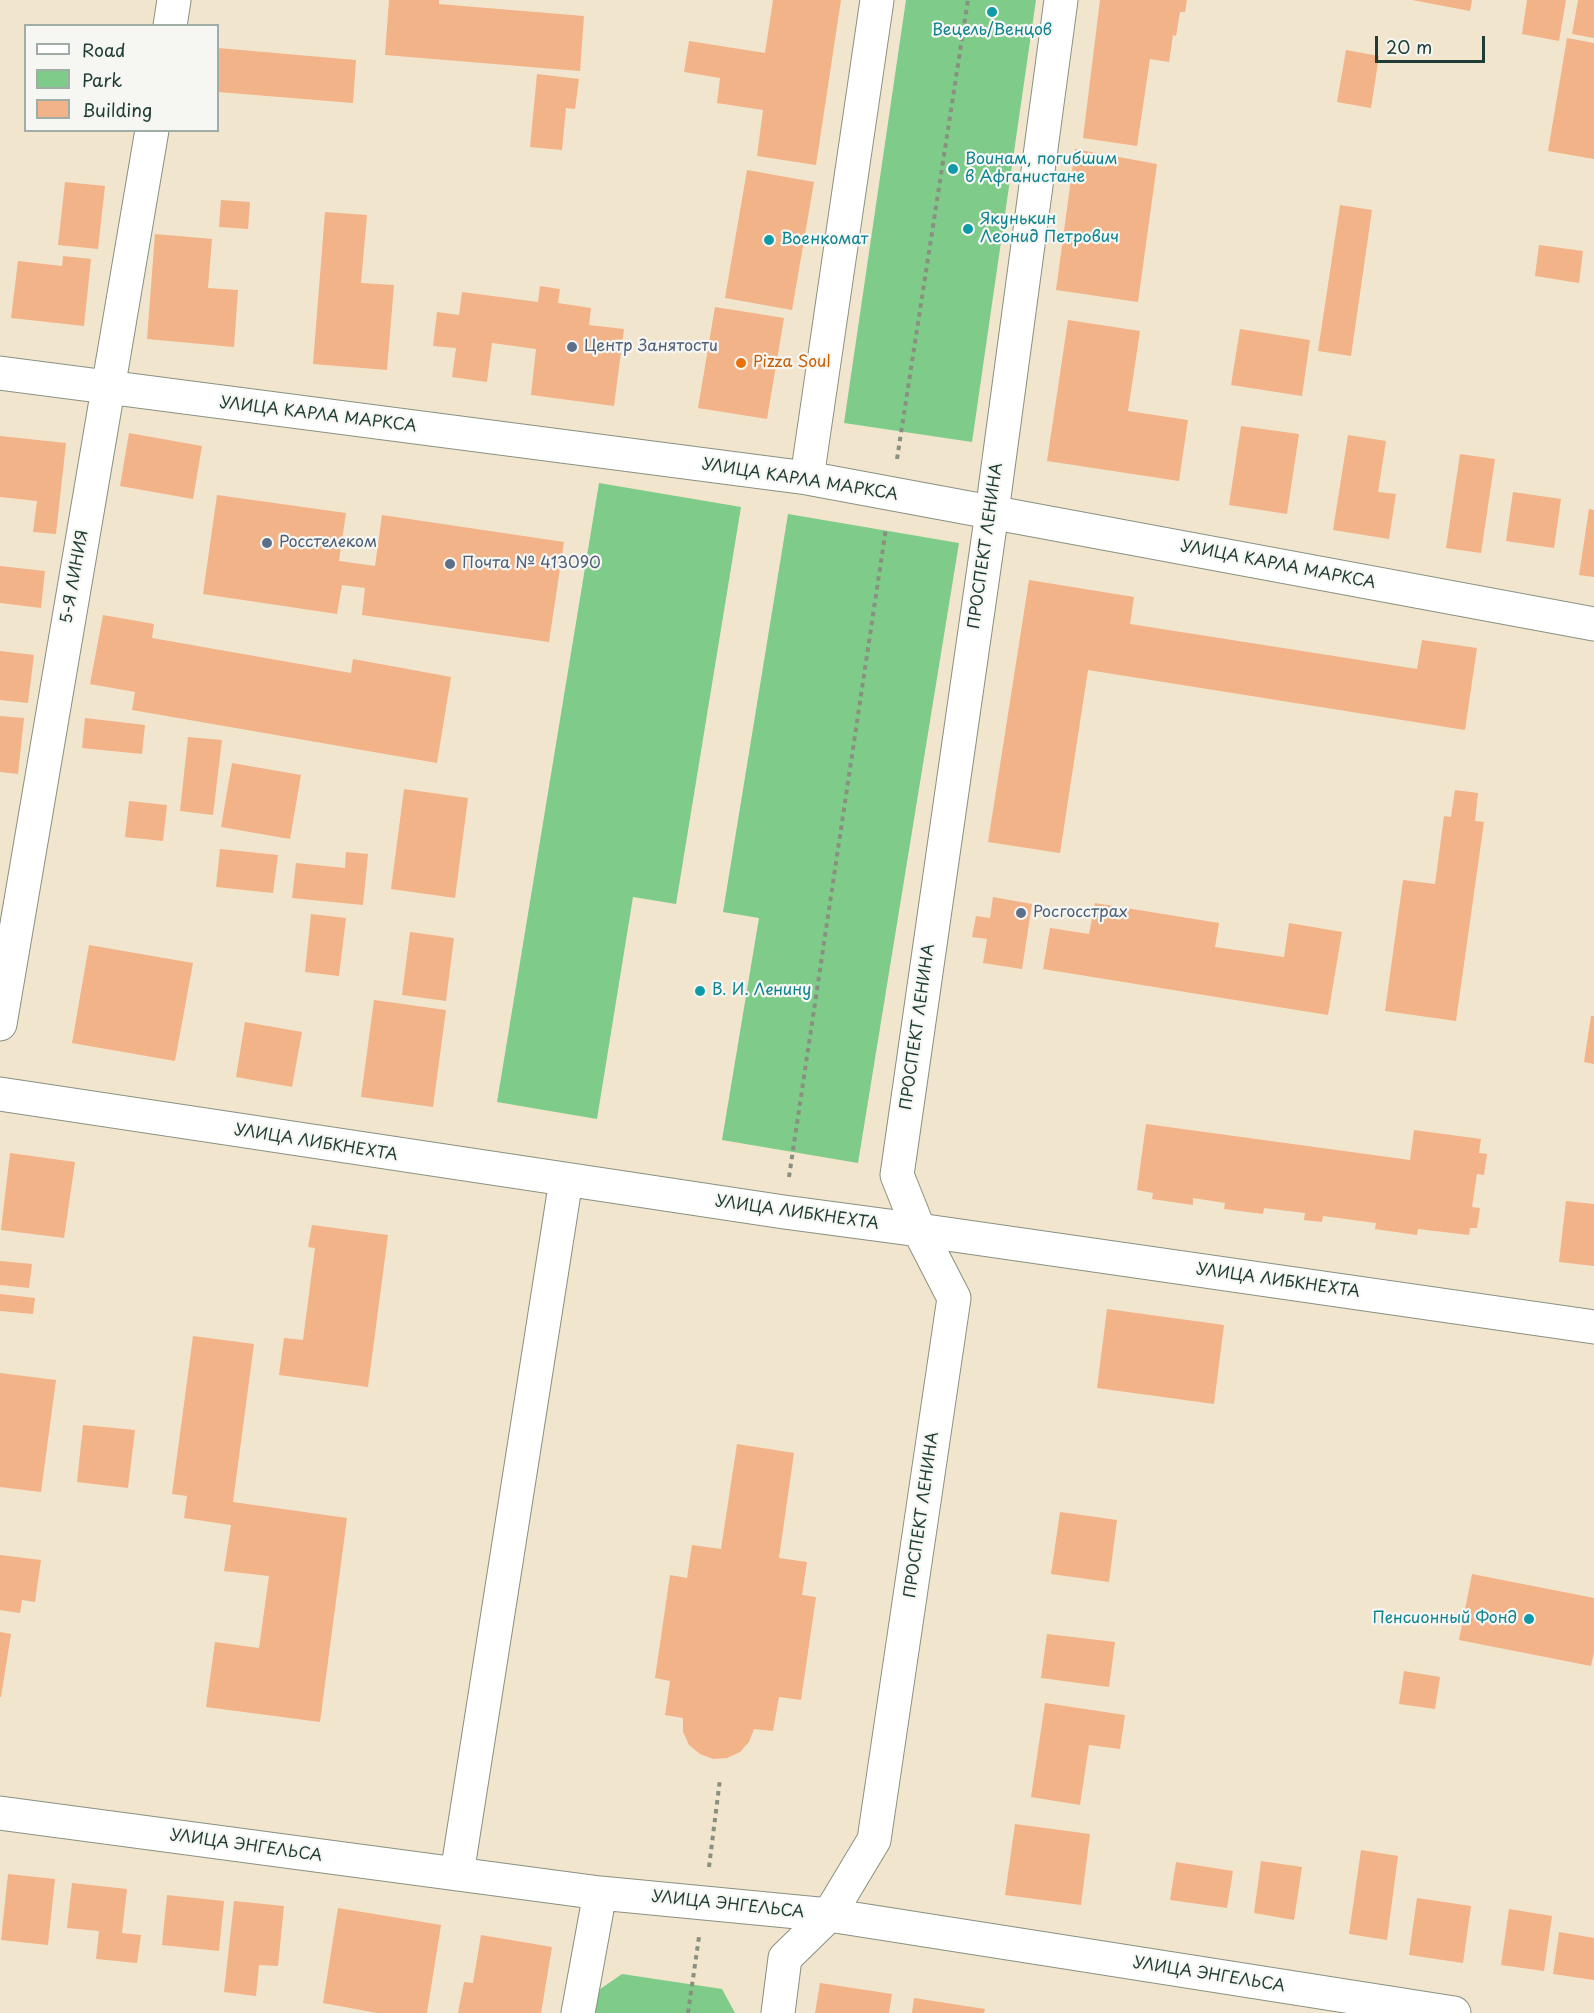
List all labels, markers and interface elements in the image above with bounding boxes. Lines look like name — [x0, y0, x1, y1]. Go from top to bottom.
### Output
marker: Вецель/Венцов — [985, 5, 999, 19]
place label: Вецель/Венцов — [932, 21, 1052, 41]
legend — [24, 24, 219, 132]
scale bar — [1378, 24, 1488, 62]
text: 20 m — [1386, 33, 1432, 60]
text: Road — [82, 36, 126, 63]
text: Park — [82, 66, 122, 93]
text: Building — [82, 96, 152, 123]
place label: Воинам, погибшим в Афганистане — [965, 150, 1117, 188]
marker: Воинам, погибшим в Афганистане — [946, 162, 960, 176]
place label: Якунькин Леонид Петрович — [980, 210, 1119, 248]
marker: Якунькин Леонид Петрович — [961, 222, 975, 236]
place label: Военкомат — [781, 230, 868, 250]
marker: Военкомат — [762, 233, 776, 247]
place label: Центр Занятости — [584, 337, 718, 357]
marker: Центр Занятости — [565, 340, 579, 354]
place label: Pizza Soul — [753, 353, 831, 373]
marker: Pizza Soul — [734, 356, 748, 370]
street label: УЛИЦА КАРЛА МАРКСА — [219, 393, 417, 437]
street label: УЛИЦА КАРЛА МАРКСА — [701, 455, 899, 505]
street label: ПРОСПЕКТ ЛЕНИНА — [965, 462, 1007, 630]
street label: 5-Я ЛИНИЯ — [57, 529, 93, 625]
place label: Росстелеком — [279, 533, 377, 553]
marker: Росстелеком — [260, 536, 274, 550]
street label: УЛИЦА КАРЛА МАРКСА — [1179, 537, 1377, 593]
place label: Почта № 413090 — [462, 554, 601, 574]
marker: Почта № 413090 — [443, 557, 457, 571]
place label: Росгосстрах — [1033, 903, 1128, 923]
marker: Росгосстрах — [1014, 906, 1028, 920]
street label: ПРОСПЕКТ ЛЕНИНА — [897, 943, 939, 1111]
place label: В. И. Ленину — [712, 981, 811, 1001]
marker: В. И. Ленину — [693, 984, 707, 998]
street label: УЛИЦА ЛИБКНЕХТА — [233, 1121, 399, 1165]
street label: УЛИЦА ЛИБКНЕХТА — [714, 1192, 880, 1234]
street label: УЛИЦА ЛИБКНЕХТА — [1195, 1260, 1361, 1302]
street label: ПРОСПЕКТ ЛЕНИНА — [901, 1431, 943, 1599]
place label: Пенсионный Фонд — [1372, 1609, 1517, 1629]
marker: Пенсионный Фонд — [1522, 1612, 1536, 1626]
street label: УЛИЦА ЭНГЕЛЬСА — [169, 1826, 323, 1866]
street label: УЛИЦА ЭНГЕЛЬСА — [651, 1887, 805, 1923]
street label: УЛИЦА ЭНГЕЛЬСА — [1132, 1954, 1286, 1996]

